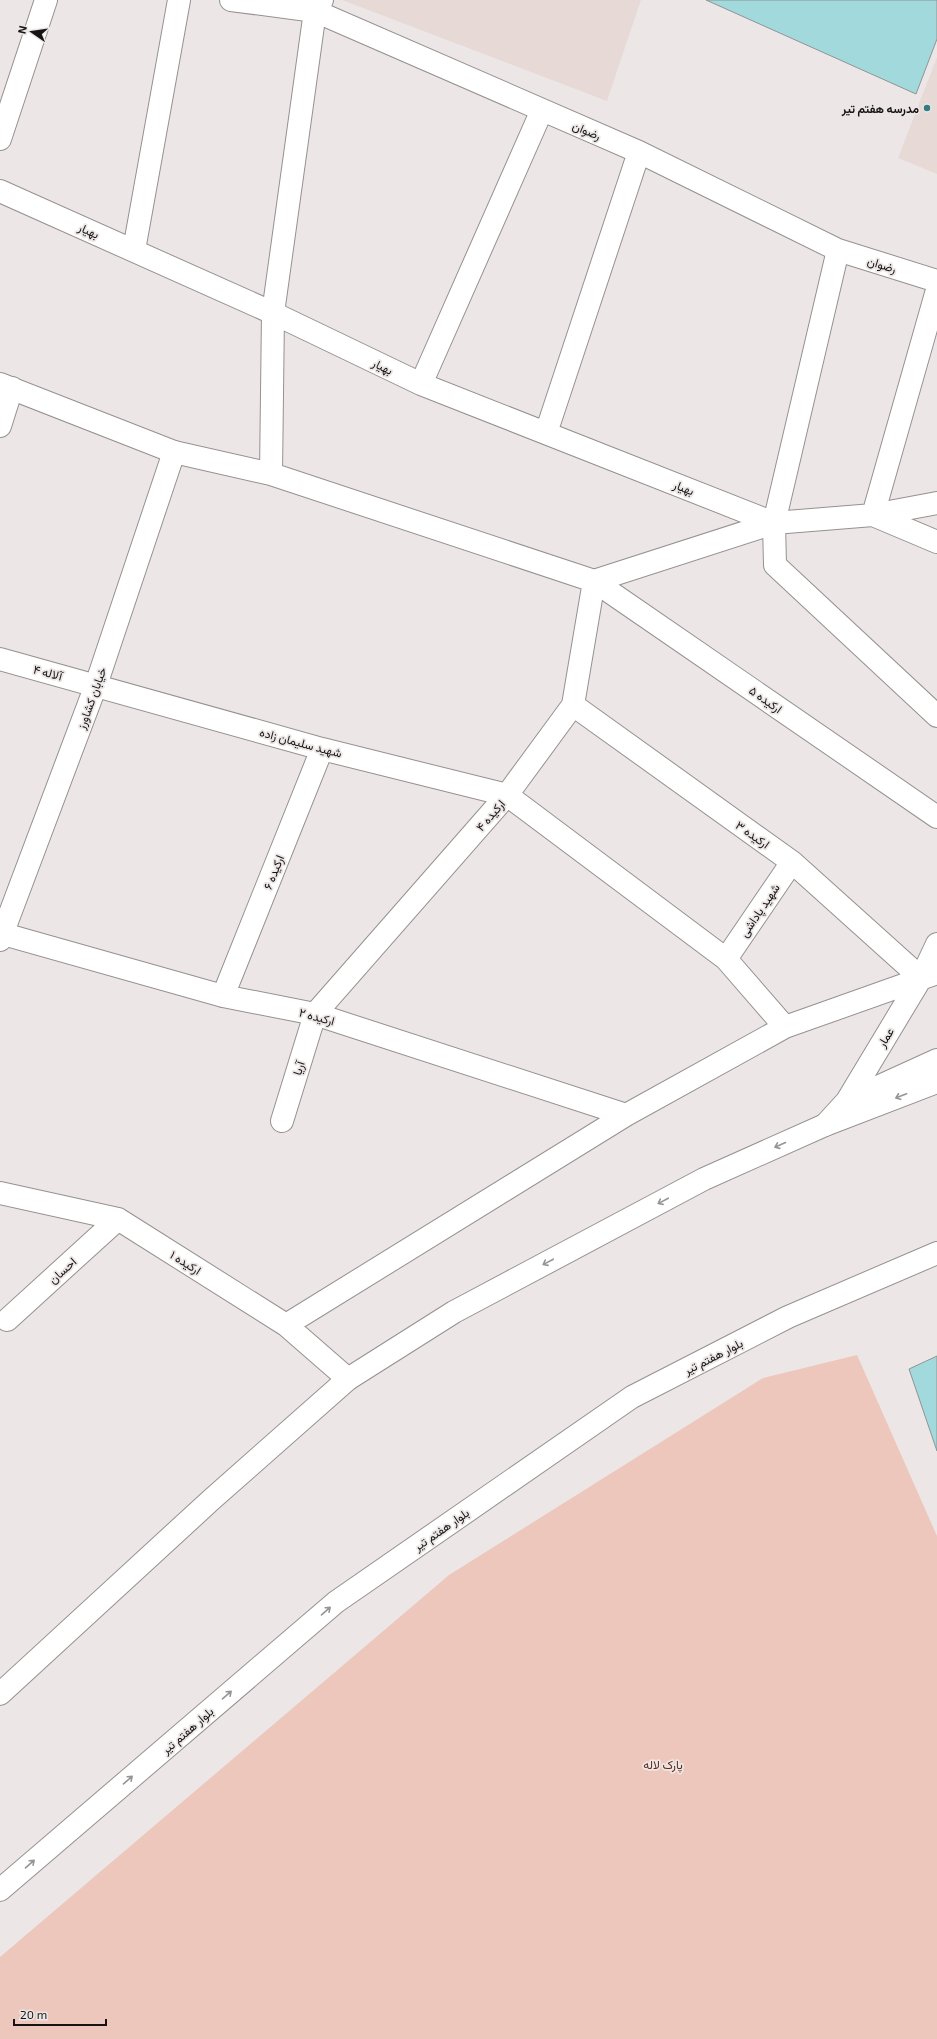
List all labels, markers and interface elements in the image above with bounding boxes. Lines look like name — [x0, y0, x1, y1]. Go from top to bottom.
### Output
north arrow — [12, 12, 52, 52]
text: N — [15, 24, 29, 35]
place label: مدرسه هفتم تیر — [841, 101, 919, 117]
marker: مدرسه هفتم تیر — [922, 103, 932, 113]
street label: رضوان — [570, 118, 603, 144]
street label: بهیار — [75, 219, 101, 243]
street label: رضوان — [865, 253, 898, 277]
street label: بهیار — [369, 355, 396, 379]
street label: بهیار — [670, 476, 696, 499]
street label: آلاله ۴ — [32, 661, 65, 683]
street label: خیابان کشاورز — [73, 665, 111, 733]
street label: ارکیده ۵ — [746, 683, 785, 717]
street label: شهید سلیمان زاده — [258, 724, 344, 762]
street label: ارکیده ۴ — [473, 796, 509, 835]
street label: ارکیده ۳ — [732, 817, 773, 852]
street label: ارکیده ۶ — [260, 853, 288, 892]
street label: شهید پاداشی — [736, 881, 784, 941]
street label: ارکیده ۲ — [297, 1005, 336, 1029]
street label: عمار — [873, 1025, 898, 1051]
street label: آریا — [289, 1058, 309, 1077]
one-way arrow — [895, 1093, 907, 1101]
one-way arrow — [775, 1142, 787, 1149]
one-way arrow — [657, 1197, 669, 1205]
street label: ارکیده ۱ — [167, 1247, 204, 1279]
street label: احسان — [45, 1254, 79, 1287]
one-way arrow — [542, 1258, 554, 1266]
street label: بلوار هفتم تیر — [680, 1335, 746, 1379]
street label: بلوار هفتم تیر — [410, 1505, 472, 1555]
one-way arrow — [320, 1606, 331, 1615]
one-way arrow — [222, 1691, 232, 1700]
street label: بلوار هفتم تیر — [157, 1704, 217, 1759]
park label: پارک لاله — [643, 1757, 683, 1773]
one-way arrow — [123, 1775, 134, 1784]
one-way arrow — [24, 1860, 35, 1869]
scale bar — [14, 2001, 106, 2027]
text: 20 m — [20, 2007, 47, 2021]

